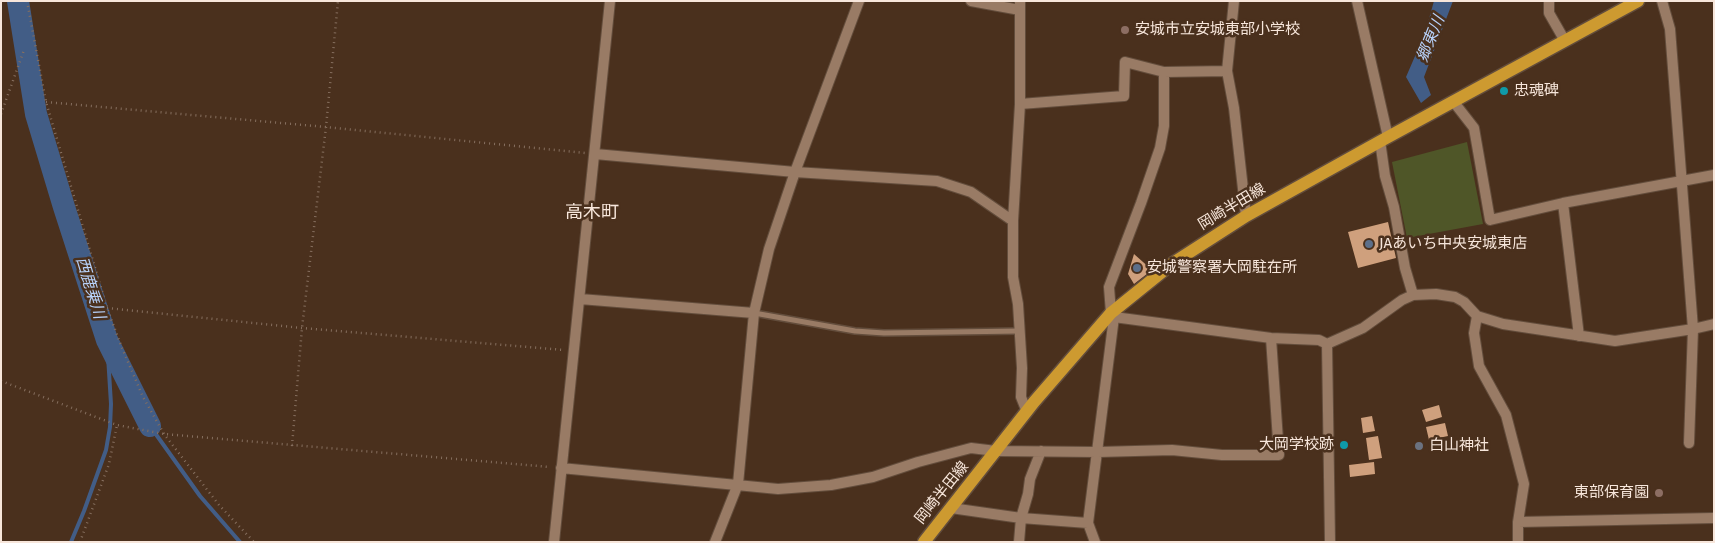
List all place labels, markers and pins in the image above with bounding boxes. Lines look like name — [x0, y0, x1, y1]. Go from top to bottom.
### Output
place label: 安城市立安城東部小学校 — [1135, 21, 1300, 39]
marker: 安城市立安城東部小学校 — [1119, 24, 1131, 36]
place label: 忠魂碑 — [1514, 82, 1559, 100]
marker: 忠魂碑 — [1498, 85, 1510, 97]
place label: JAあいち中央安城東店 — [1379, 235, 1527, 253]
marker: JAあいち中央安城東店 — [1363, 238, 1375, 250]
place label: 安城警察署大岡駐在所 — [1147, 259, 1297, 277]
marker: 安城警察署大岡駐在所 — [1131, 262, 1143, 274]
place label: 大岡学校跡 — [1259, 436, 1334, 454]
place label: 白山神社 — [1429, 437, 1489, 455]
marker: 大岡学校跡 — [1338, 439, 1350, 451]
marker: 白山神社 — [1413, 440, 1425, 452]
place label: 東部保育園 — [1574, 484, 1649, 502]
marker: 東部保育園 — [1653, 487, 1665, 499]

